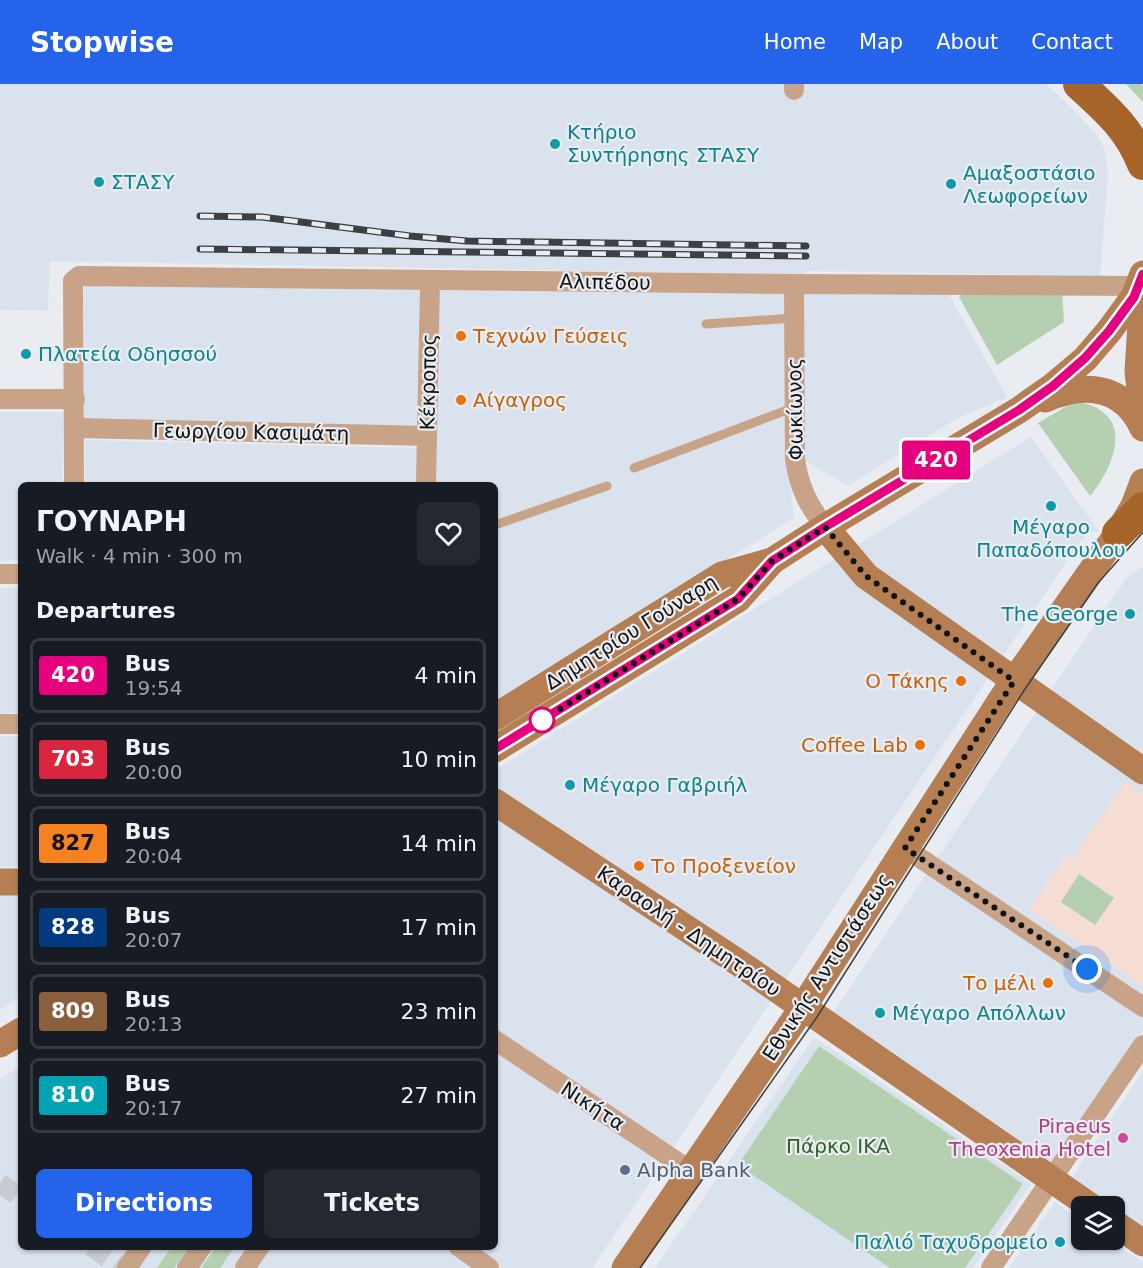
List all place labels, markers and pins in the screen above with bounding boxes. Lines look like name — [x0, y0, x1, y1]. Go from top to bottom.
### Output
place label: Κτήριο Συντήρησης ΣΤΑΣΥ — [567, 120, 760, 167]
marker: Κτήριο Συντήρησης ΣΤΑΣΥ — [548, 137, 562, 151]
place label: Αμαξοστάσιο Λεωφορείων — [963, 161, 1096, 208]
place label: ΣΤΑΣΥ — [111, 170, 175, 194]
marker: ΣΤΑΣΥ — [92, 175, 106, 189]
marker: Αμαξοστάσιο Λεωφορείων — [944, 177, 958, 191]
place label: Τεχνών Γεύσεις — [472, 324, 629, 348]
marker: Τεχνών Γεύσεις — [454, 329, 468, 343]
place label: Πλατεία Οδησσού — [38, 342, 217, 366]
marker: Πλατεία Οδησσού — [19, 347, 33, 361]
place label: Αίγαγρος — [473, 388, 567, 412]
marker: Αίγαγρος — [454, 393, 468, 407]
marker: Μέγαρο Παπαδόπουλου — [1044, 499, 1058, 513]
place label: Μέγαρο Παπαδόπουλου — [976, 515, 1126, 562]
place label: The George — [1001, 602, 1118, 626]
marker: The George — [1123, 607, 1137, 621]
place label: Ο Τάκης — [865, 669, 949, 693]
marker: Ο Τάκης — [954, 674, 968, 688]
unlabelled marker — [529, 707, 555, 733]
place label: Coffee Lab — [801, 733, 908, 757]
marker: Coffee Lab — [913, 738, 927, 752]
place label: Μέγαρο Γαβριήλ — [582, 773, 748, 797]
marker: Μέγαρο Γαβριήλ — [563, 778, 577, 792]
place label: Το Προξενείον — [650, 854, 796, 878]
marker: Το Προξενείον — [632, 859, 646, 873]
place label: Το μέλι — [962, 971, 1036, 995]
marker: Το μέλι — [1041, 976, 1055, 990]
place label: Μέγαρο Απόλλων — [892, 1001, 1066, 1025]
marker: Μέγαρο Απόλλων — [873, 1006, 887, 1020]
place label: Piraeus Theoxenia Hotel — [948, 1114, 1111, 1161]
marker: Piraeus Theoxenia Hotel — [1116, 1131, 1130, 1145]
place label: Alpha Bank — [637, 1158, 751, 1182]
marker: Alpha Bank — [618, 1163, 632, 1177]
place label: Παλιό Ταχυδρομείο — [854, 1230, 1048, 1254]
marker: Παλιό Ταχυδρομείο — [1053, 1235, 1067, 1249]

